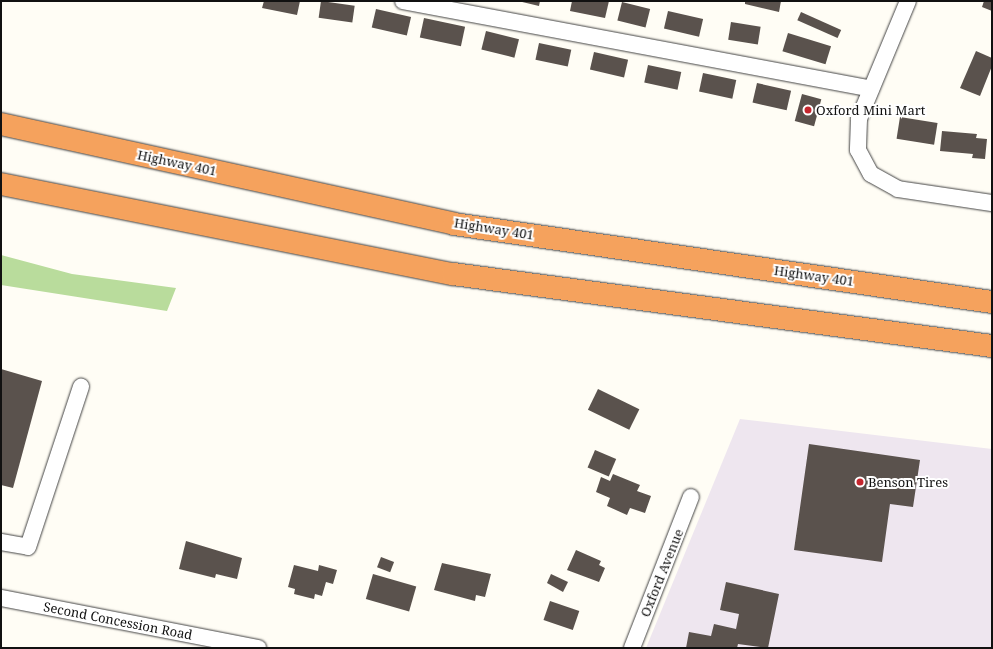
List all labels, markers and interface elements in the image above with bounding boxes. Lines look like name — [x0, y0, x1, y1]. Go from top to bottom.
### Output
place label: Oxford Mini Mart — [816, 102, 925, 118]
marker: Oxford Mini Mart — [803, 105, 813, 115]
street label: Highway 401 — [136, 147, 218, 179]
street label: Highway 401 — [453, 215, 535, 243]
street label: Highway 401 — [773, 263, 855, 289]
place label: Benson Tires — [868, 474, 948, 490]
marker: Benson Tires — [855, 477, 865, 487]
street label: Oxford Avenue — [637, 527, 687, 619]
street label: Second Concession Road — [42, 599, 194, 643]

